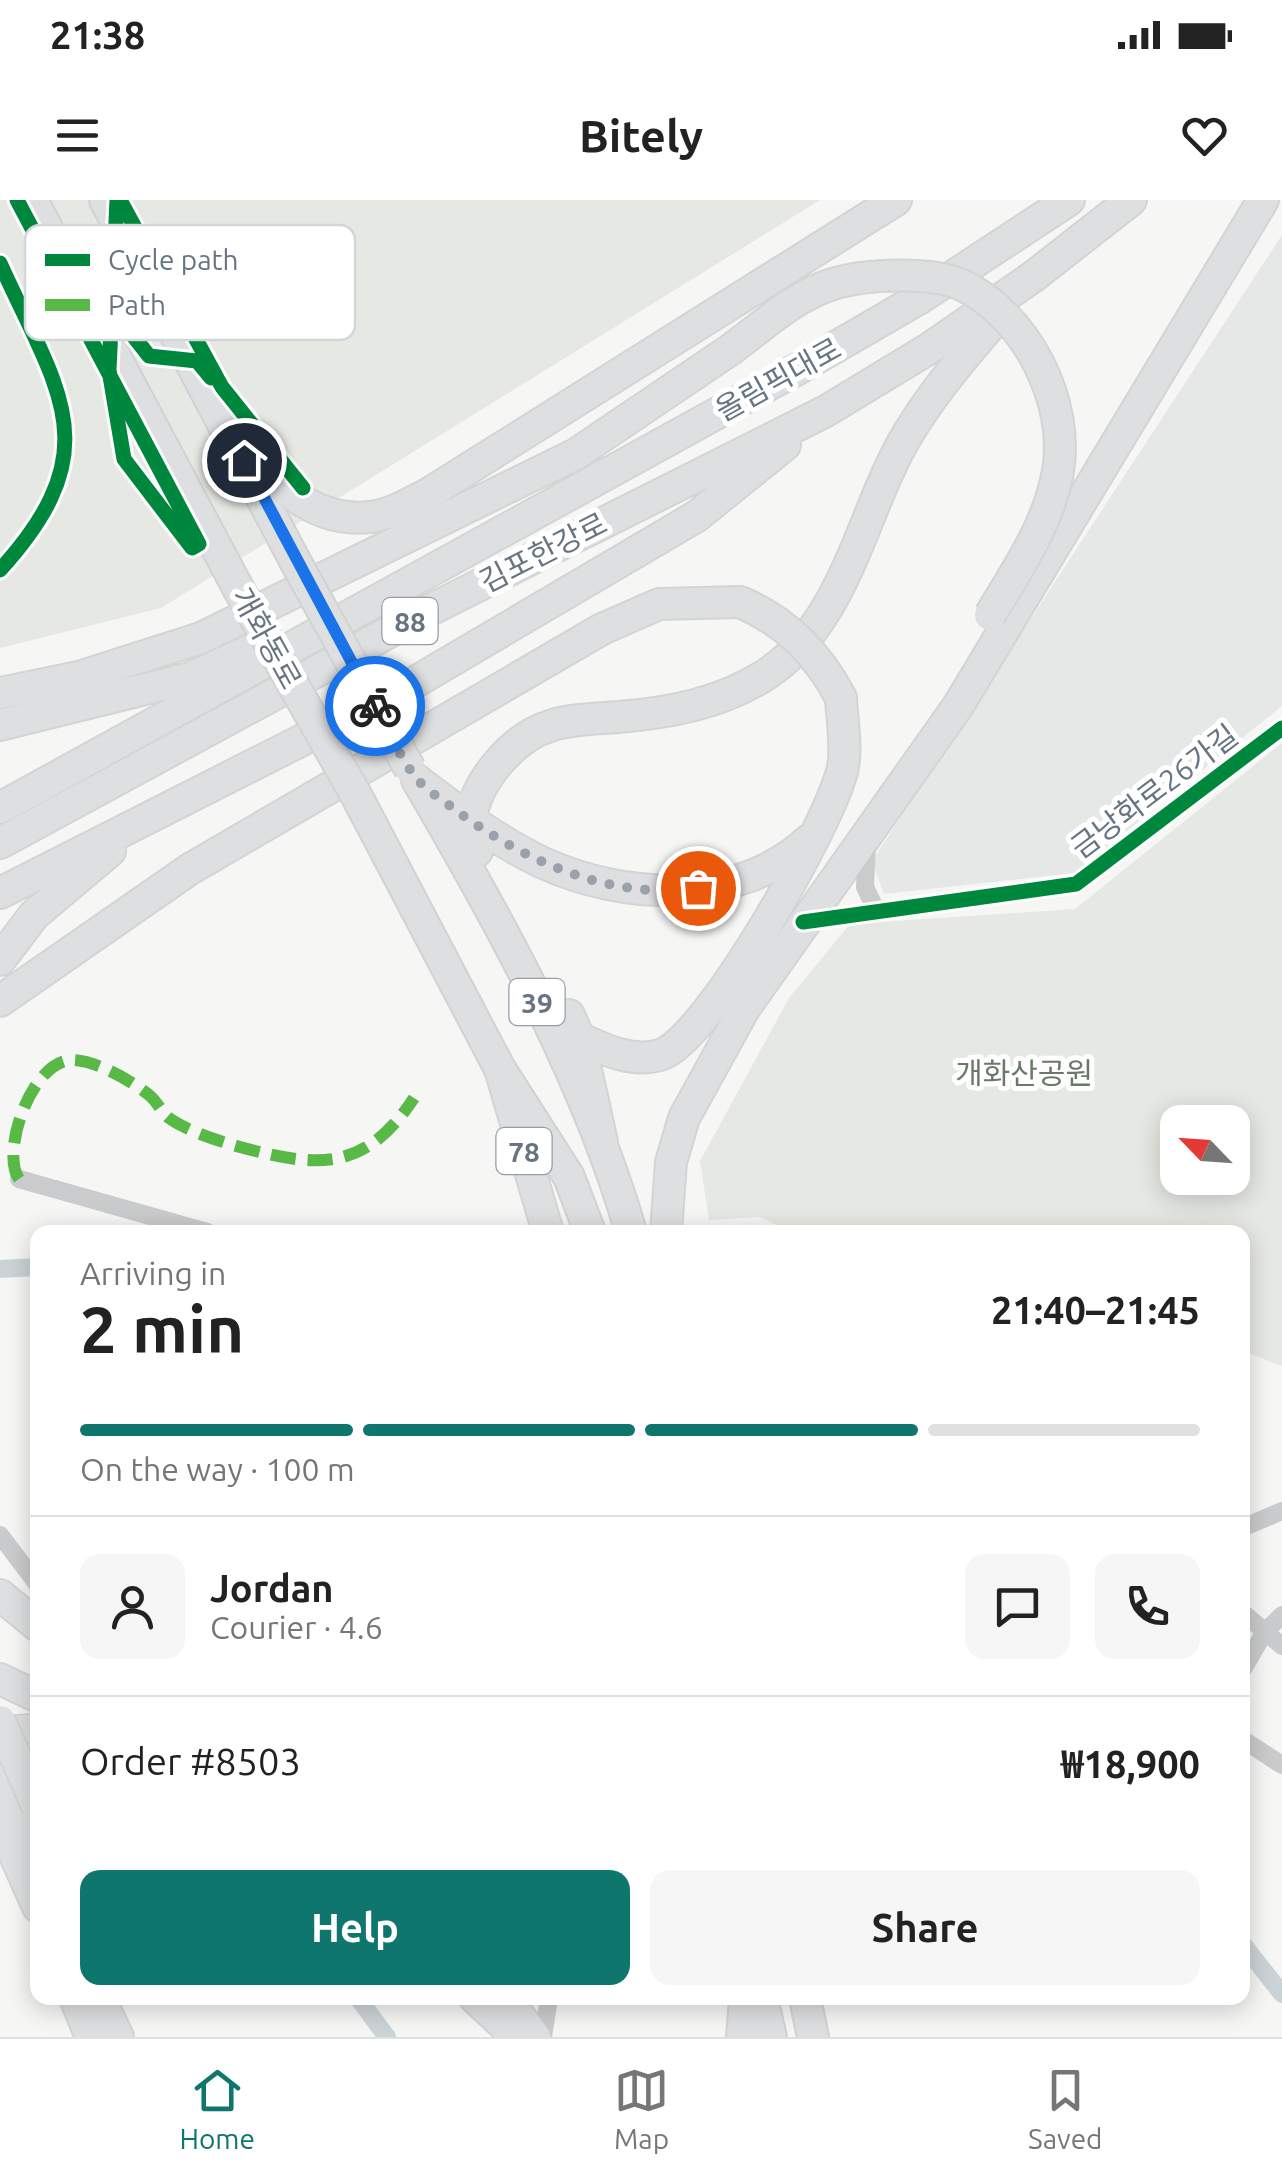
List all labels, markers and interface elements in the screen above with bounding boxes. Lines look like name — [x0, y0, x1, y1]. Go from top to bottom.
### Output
text: 21:38 — [50, 14, 145, 56]
icon: menu — [50, 108, 105, 163]
icon: heart — [1177, 108, 1232, 163]
text: Bitely — [579, 110, 703, 161]
legend — [25, 225, 355, 340]
text: Cycle path — [108, 244, 239, 275]
text: Path — [108, 289, 166, 320]
street label: 올림픽대로 — [709, 331, 847, 427]
pin — [202, 418, 287, 503]
icon: home — [217, 433, 272, 488]
street label: 김포한강로 — [474, 506, 612, 598]
street label: 개화동로 — [225, 581, 309, 695]
road number: 88 — [382, 598, 438, 644]
courier — [325, 656, 425, 756]
icon: bike — [348, 679, 403, 734]
street label: 금낭화로26가길 — [1064, 717, 1244, 865]
pin — [656, 846, 741, 931]
icon: bag — [671, 861, 726, 916]
road number: 39 — [510, 979, 564, 1025]
park label: 개화산공원 — [955, 1056, 1093, 1090]
north arrow — [1160, 1105, 1250, 1195]
map controls — [1160, 1105, 1250, 1195]
road number: 78 — [496, 1128, 552, 1174]
text: Arriving in — [80, 1255, 226, 1291]
text: 21:40–21:45 — [991, 1289, 1200, 1331]
text: 2 min — [80, 1292, 244, 1365]
text: On the way · 100 m — [80, 1451, 355, 1487]
button: person — [80, 1554, 185, 1659]
button: chat — [965, 1554, 1070, 1659]
button: phone — [1095, 1554, 1200, 1659]
text: Jordan — [210, 1567, 334, 1609]
text: Courier · 4.6 — [210, 1609, 383, 1645]
text: Order #8503 — [80, 1740, 301, 1782]
text: ₩18,900 — [1061, 1743, 1200, 1785]
button: Help — [80, 1870, 630, 1985]
button: Share — [650, 1870, 1200, 1985]
tab: Home — [179, 2063, 255, 2154]
tab: Map — [614, 2063, 669, 2154]
tab: Saved — [1028, 2063, 1103, 2154]

